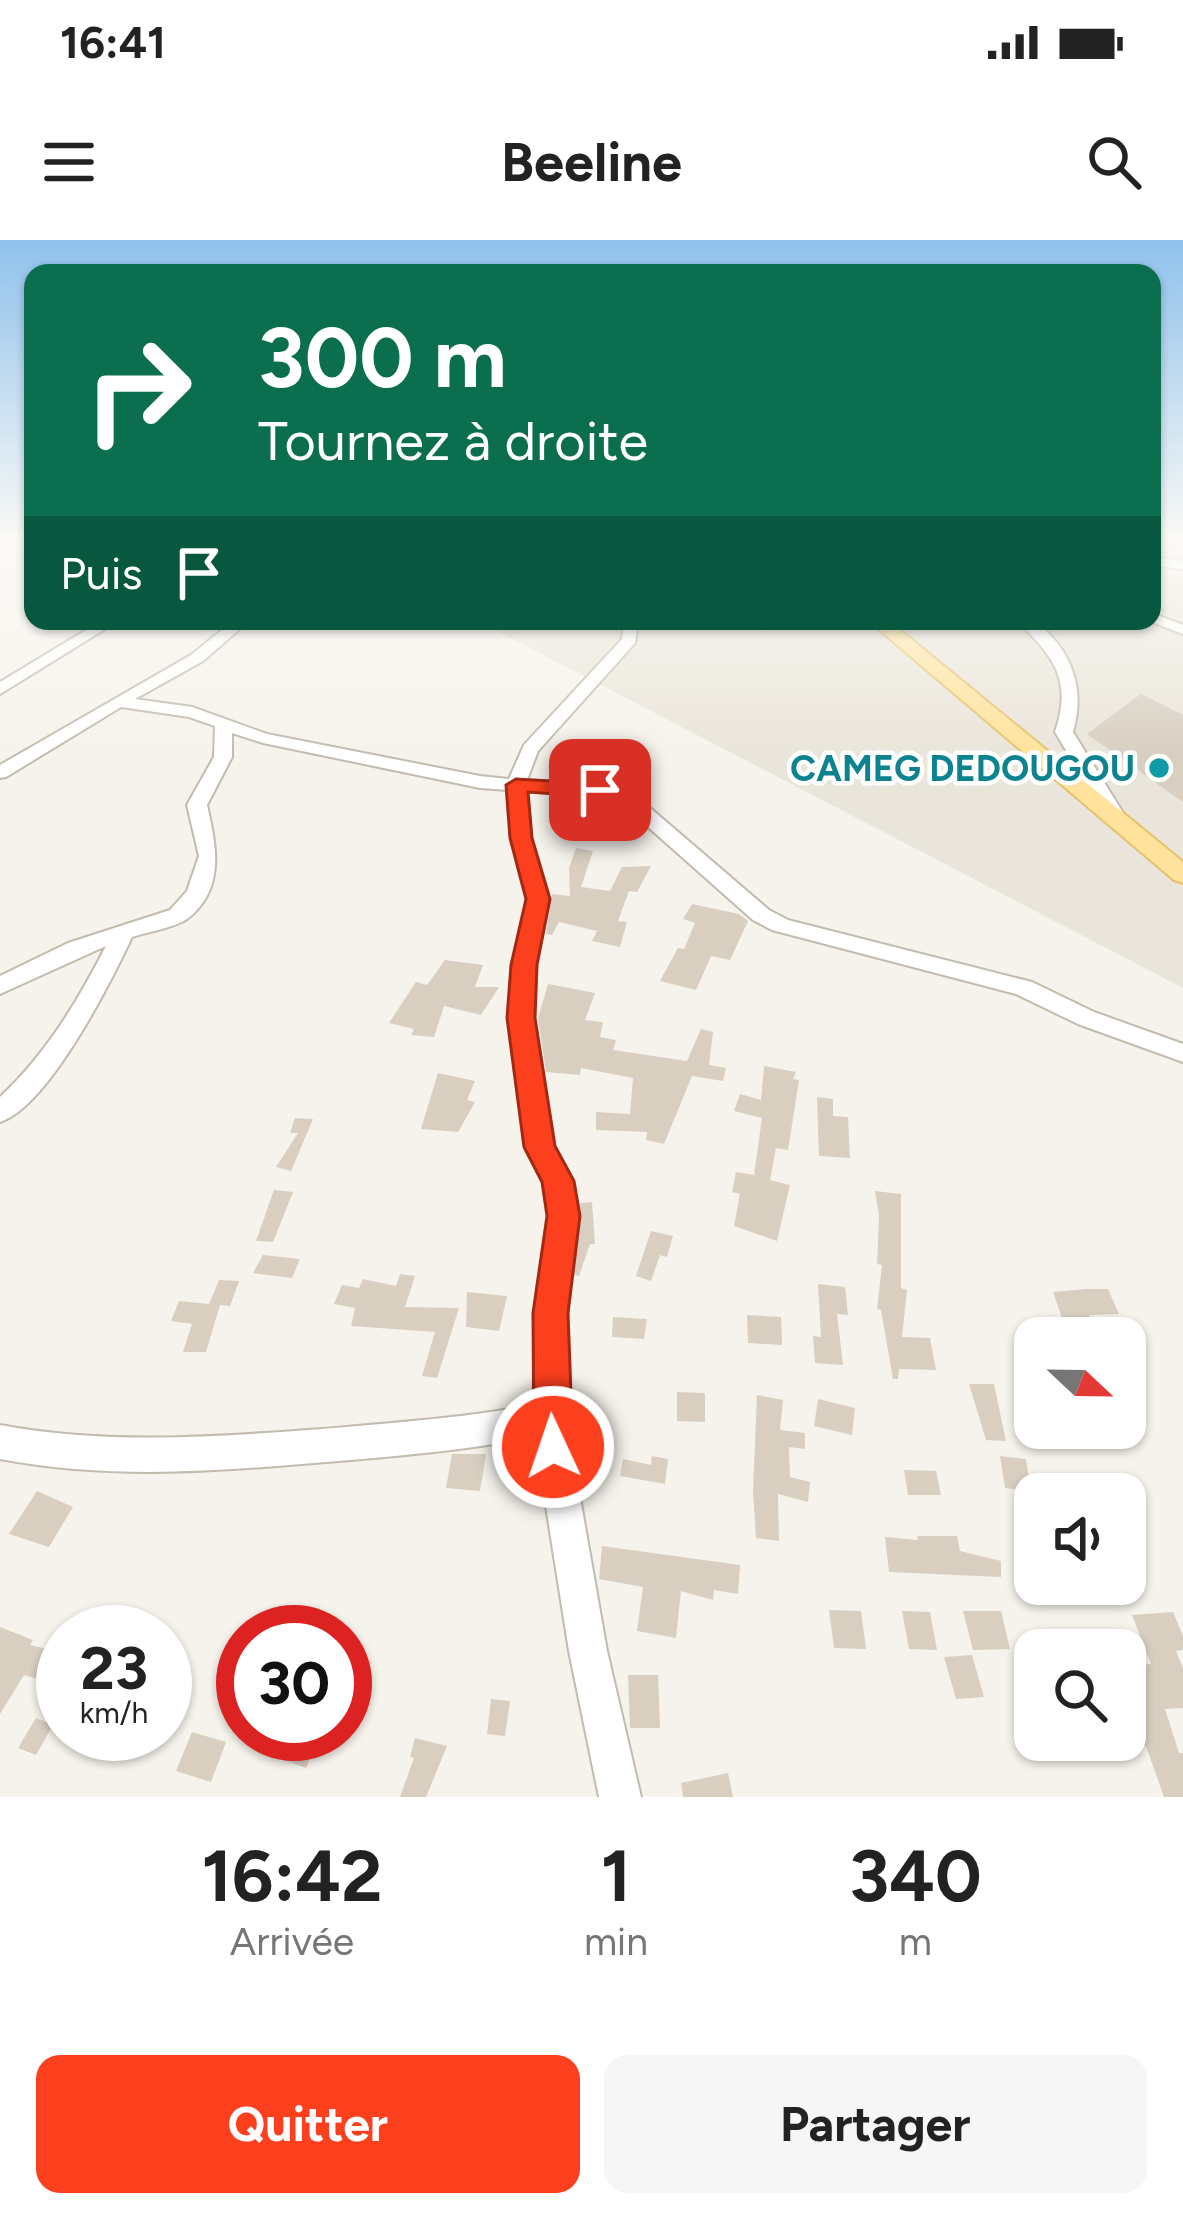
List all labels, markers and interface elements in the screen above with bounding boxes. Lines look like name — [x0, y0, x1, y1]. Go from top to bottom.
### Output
text: 16:41 — [60, 15, 166, 69]
icon: menu — [36, 129, 102, 195]
icon: search — [1081, 129, 1147, 195]
text: Beeline — [501, 130, 682, 195]
text: 300 m — [258, 307, 507, 408]
icon: right — [60, 312, 216, 468]
text: Tournez à droite — [258, 409, 648, 474]
icon: arrive — [166, 540, 232, 606]
text: Puis — [60, 546, 142, 600]
pin — [549, 739, 651, 841]
place label: CAMEG DEDOUGOU — [790, 747, 1135, 790]
marker: CAMEG DEDOUGOU — [1146, 755, 1172, 781]
icon: arrive — [567, 757, 633, 823]
north arrow — [1014, 1317, 1146, 1449]
map controls — [1014, 1317, 1146, 1761]
position arrow — [490, 1384, 616, 1510]
button: sound — [1014, 1473, 1146, 1605]
speed limit sign: 30 — [216, 1605, 372, 1761]
button: search — [1014, 1629, 1146, 1761]
text: 23 — [80, 1632, 148, 1704]
text: km/h — [80, 1694, 148, 1731]
text: 16:42 — [201, 1833, 383, 1919]
text: 1 — [601, 1833, 631, 1919]
text: 340 — [849, 1833, 982, 1919]
text: Arrivée — [230, 1918, 354, 1965]
text: min — [584, 1918, 648, 1965]
text: m — [899, 1918, 932, 1965]
button: Quitter — [36, 2055, 580, 2193]
button: Partager — [604, 2055, 1147, 2193]

